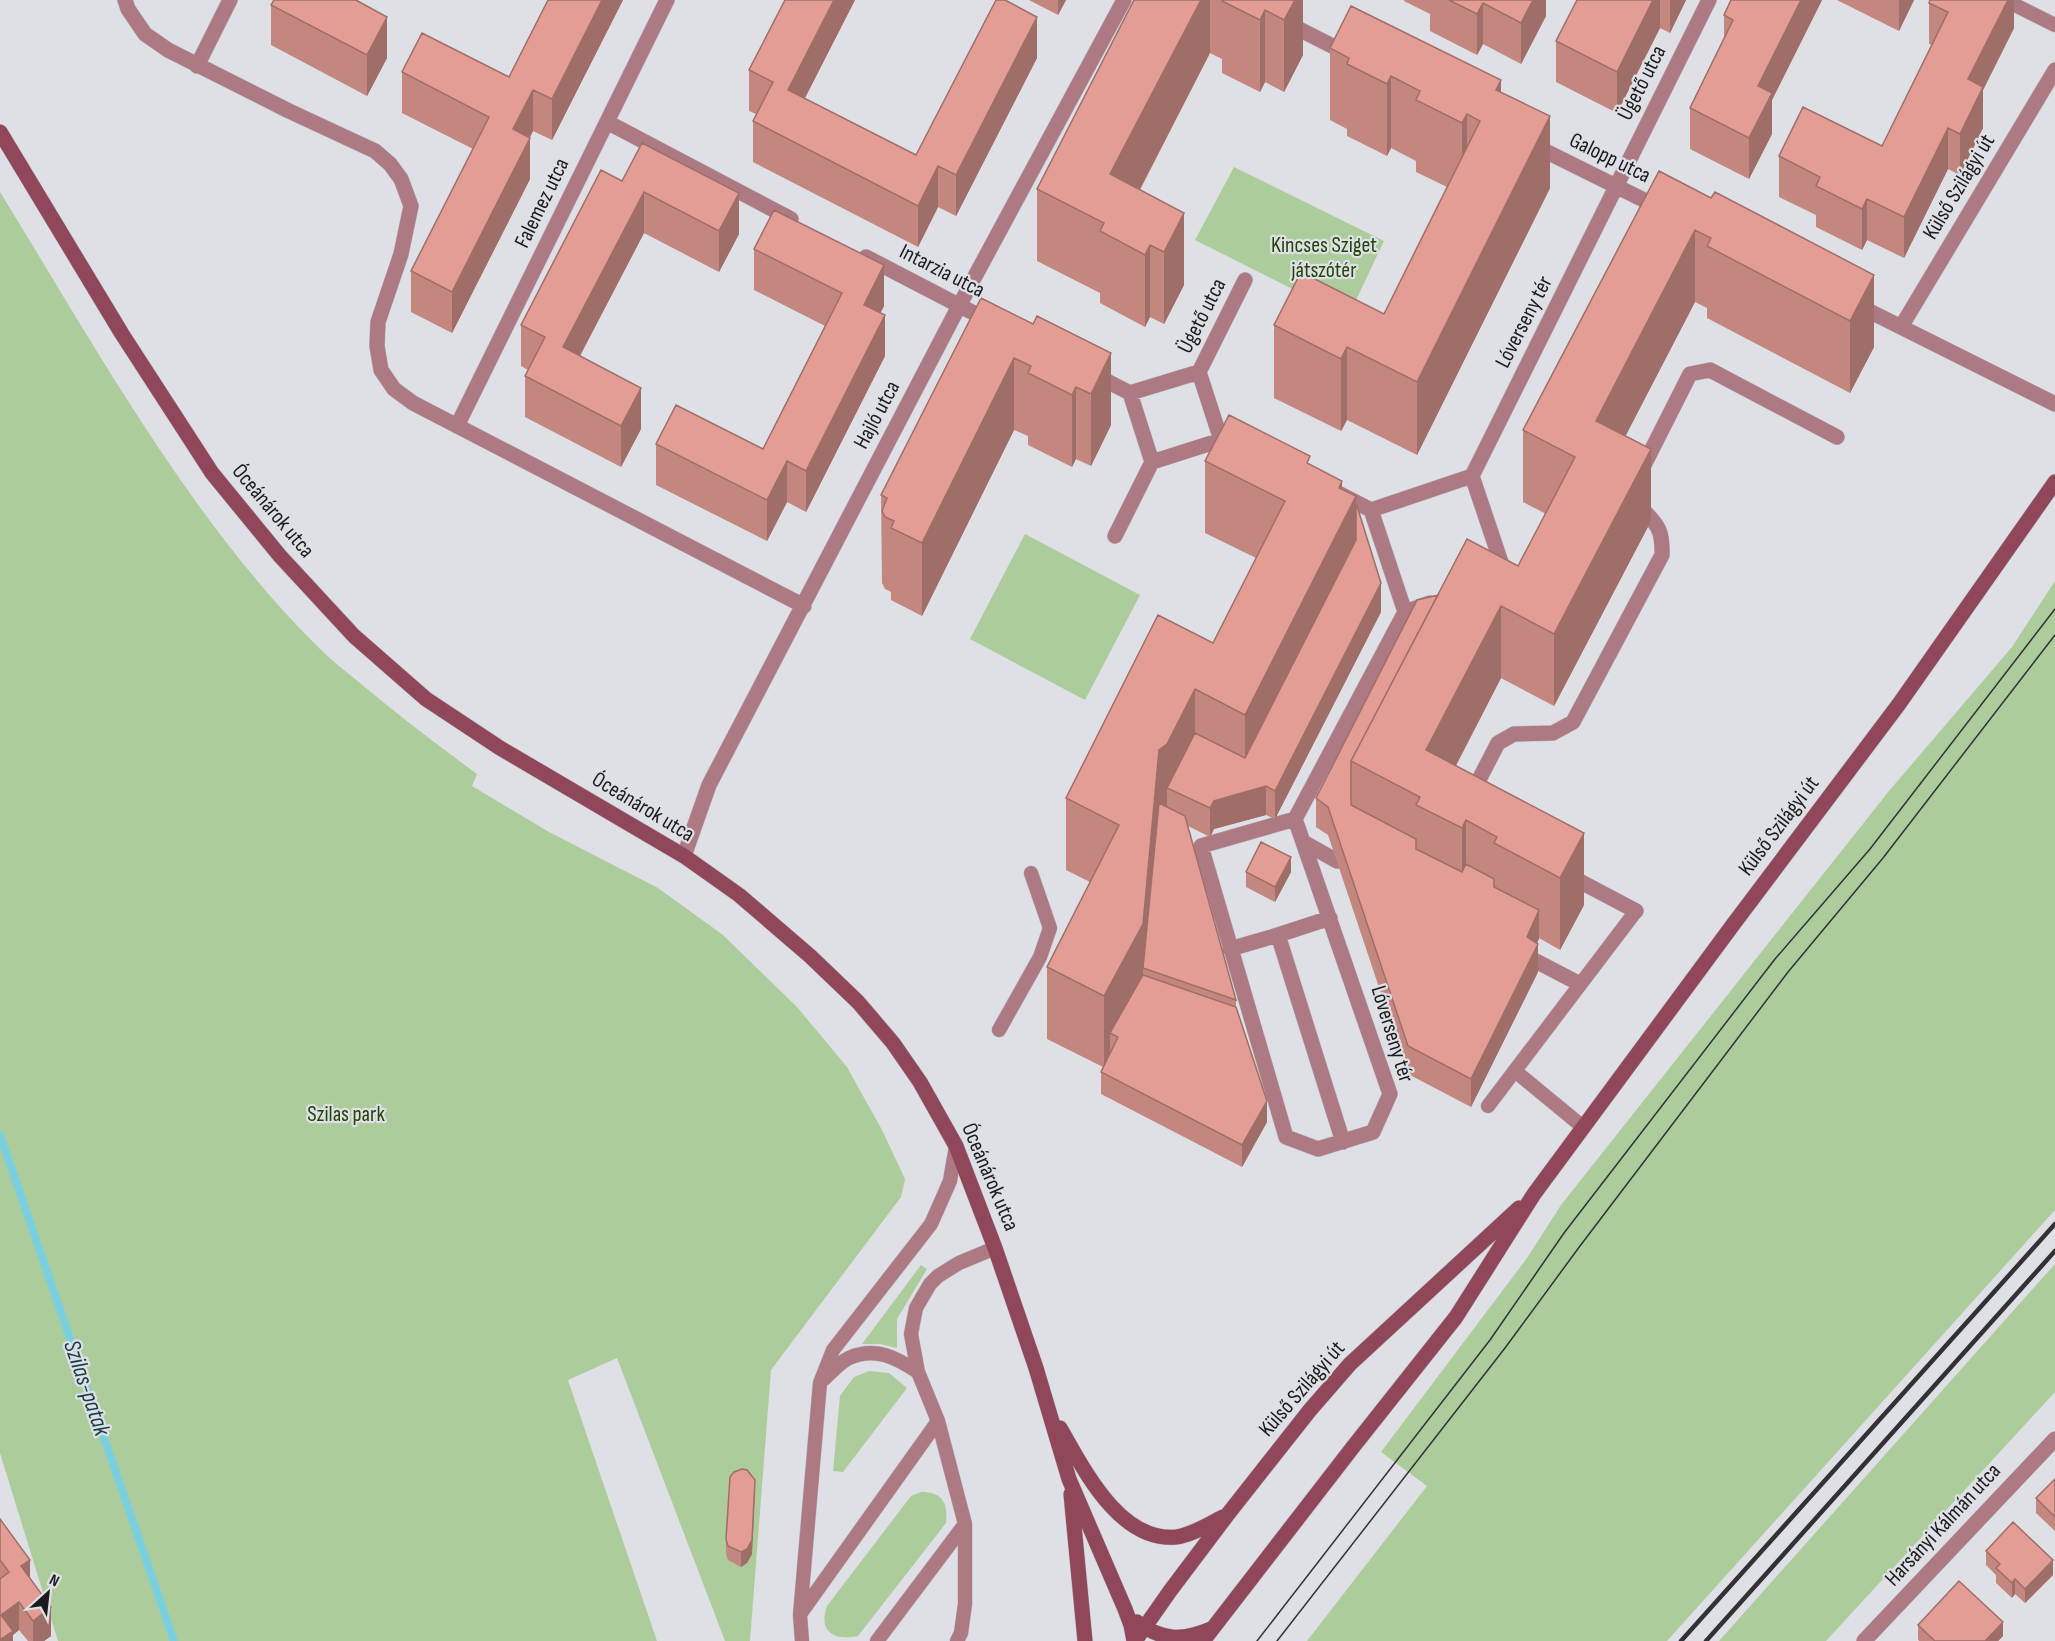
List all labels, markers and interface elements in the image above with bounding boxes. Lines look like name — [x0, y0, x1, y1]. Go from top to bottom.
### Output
street label: Ügető utca — [1612, 41, 1672, 125]
street label: Galopp utca — [1565, 127, 1655, 189]
street label: Külső Szilágyi út — [1917, 129, 2001, 244]
street label: Falemez utca — [509, 154, 575, 252]
park label: Kincses Sziget játszótér — [1271, 232, 1377, 284]
street label: Intarzia utca — [895, 238, 989, 304]
street label: Lóverseny tér — [1489, 271, 1559, 373]
street label: Ügető utca — [1172, 274, 1232, 358]
street label: Hajló utca — [848, 376, 906, 454]
street label: Óceánárok utca — [226, 458, 320, 564]
street label: Óceánárok utca — [587, 766, 699, 848]
street label: Külső Szilágyi út — [1733, 771, 1825, 881]
street label: Lóverseny tér — [1365, 982, 1419, 1086]
park label: Szilas park — [307, 1101, 385, 1128]
street label: Óceánárok utca — [955, 1119, 1025, 1235]
street label: Külső Szilágyi út — [1253, 1335, 1351, 1442]
water label: Szilas-patak — [57, 1336, 117, 1441]
street label: Harsányi Kálmán utca — [1879, 1458, 2007, 1592]
north arrow — [18, 1563, 78, 1623]
text: N — [46, 1571, 62, 1591]

